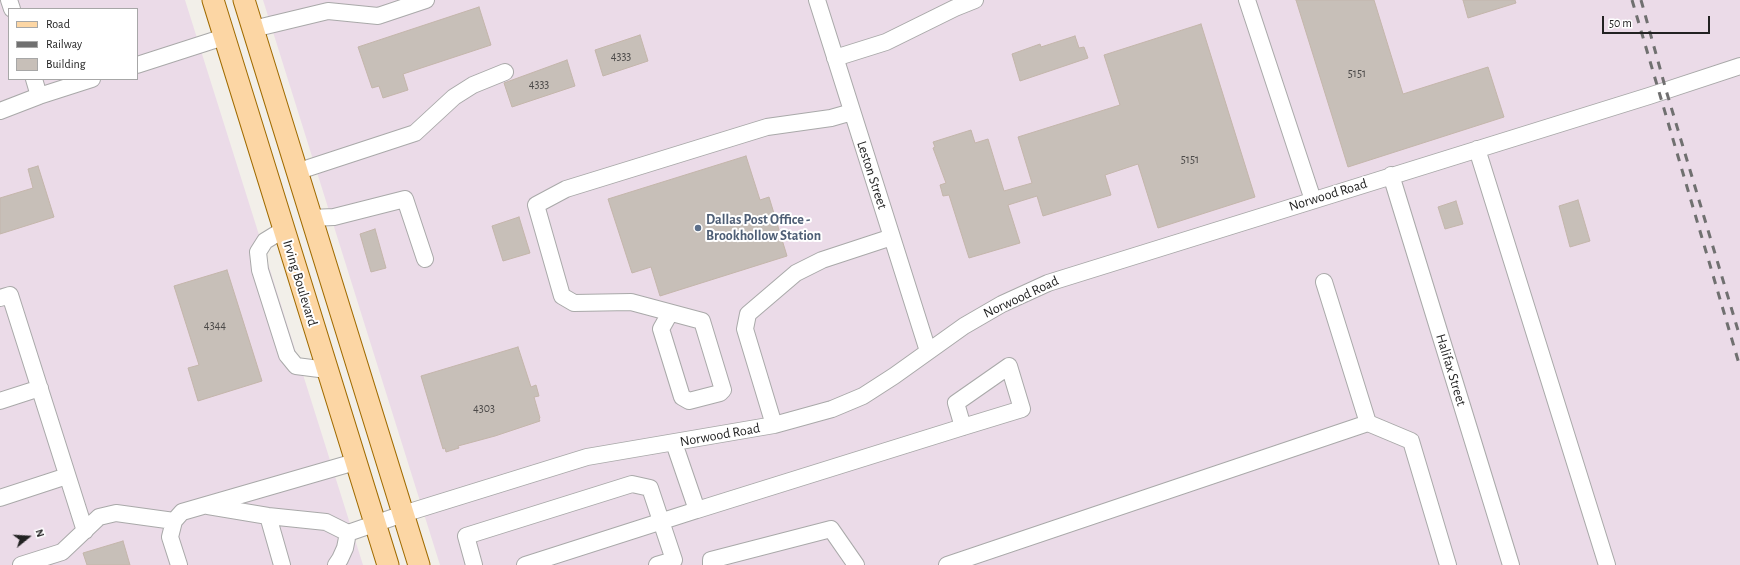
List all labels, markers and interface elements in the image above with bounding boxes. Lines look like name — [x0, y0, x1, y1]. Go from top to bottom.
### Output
legend — [8, 8, 138, 80]
scale bar — [1604, 8, 1712, 34]
text: 50 m — [1609, 17, 1632, 29]
text: Road — [46, 18, 70, 30]
text: Railway — [46, 38, 82, 50]
house number: 4333 — [611, 49, 631, 63]
text: Building — [46, 58, 86, 70]
house number: 5151 — [1348, 66, 1366, 80]
house number: 4333 — [529, 77, 549, 91]
street label: Leston Street — [853, 139, 891, 211]
house number: 5151 — [1181, 152, 1199, 166]
street label: Norwood Road — [1287, 175, 1369, 215]
place label: Dallas Post Office - Brookhollow Station — [706, 212, 821, 244]
marker: Dallas Post Office - Brookhollow Station — [693, 223, 703, 233]
street label: Irving Boulevard — [279, 238, 321, 328]
street label: Norwood Road — [981, 272, 1061, 322]
house number: 4344 — [204, 318, 226, 332]
street label: Halifax Street — [1432, 332, 1470, 408]
house number: 4303 — [473, 401, 495, 415]
street label: Norwood Road — [679, 420, 761, 450]
north arrow — [8, 517, 48, 557]
text: N — [33, 528, 46, 538]

